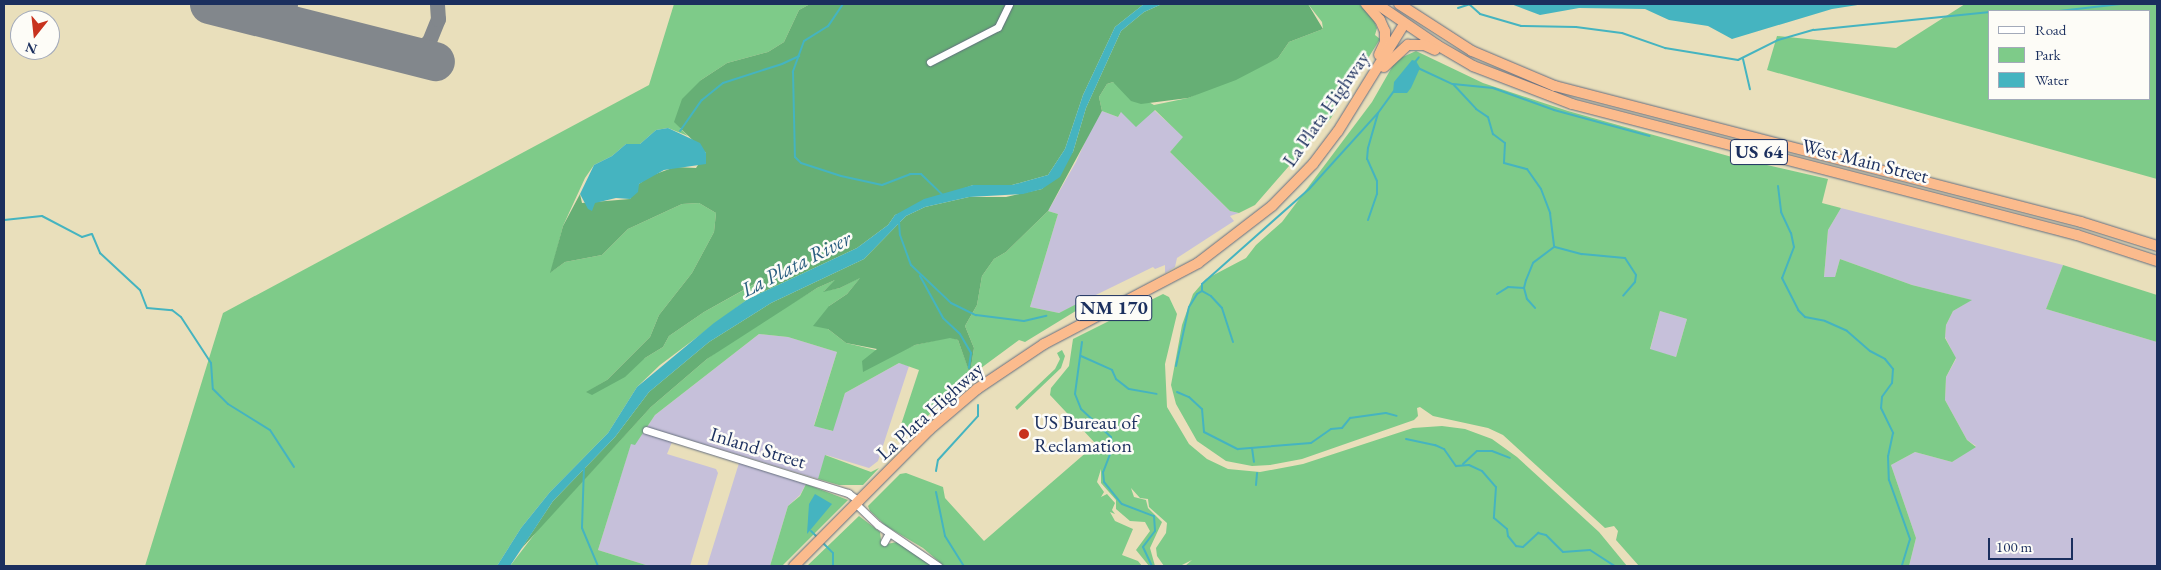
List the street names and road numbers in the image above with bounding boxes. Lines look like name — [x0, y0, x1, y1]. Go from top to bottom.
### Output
street label: La Plata Highway — [1277, 47, 1375, 171]
street label: West Main Street — [1799, 134, 1931, 188]
road number: US 64 — [1729, 136, 1789, 168]
road number: NM 170 — [1075, 292, 1153, 324]
street label: La Plata Highway — [872, 357, 988, 465]
street label: Inland Street — [707, 422, 809, 474]

